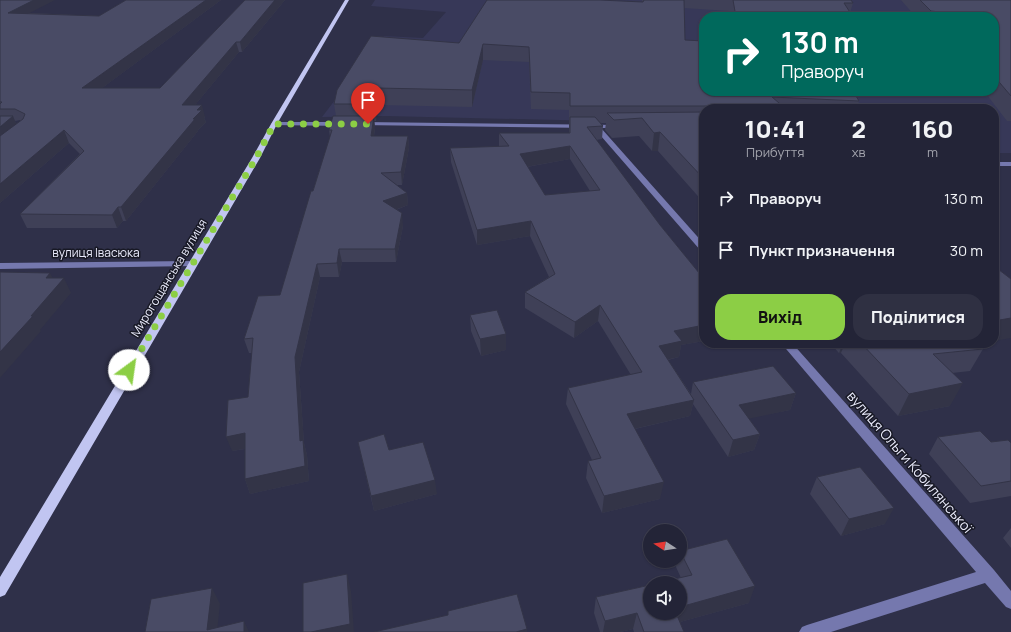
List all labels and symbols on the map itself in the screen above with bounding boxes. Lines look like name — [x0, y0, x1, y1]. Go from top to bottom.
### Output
pin — [351, 83, 385, 124]
street label: Мирогощанська вулиця — [127, 215, 211, 340]
street label: вулиця Івасюка — [52, 244, 140, 261]
position arrow — [108, 349, 150, 391]
street label: вулиця Ольги Кобилянської — [843, 387, 978, 537]
north arrow — [643, 524, 687, 568]

